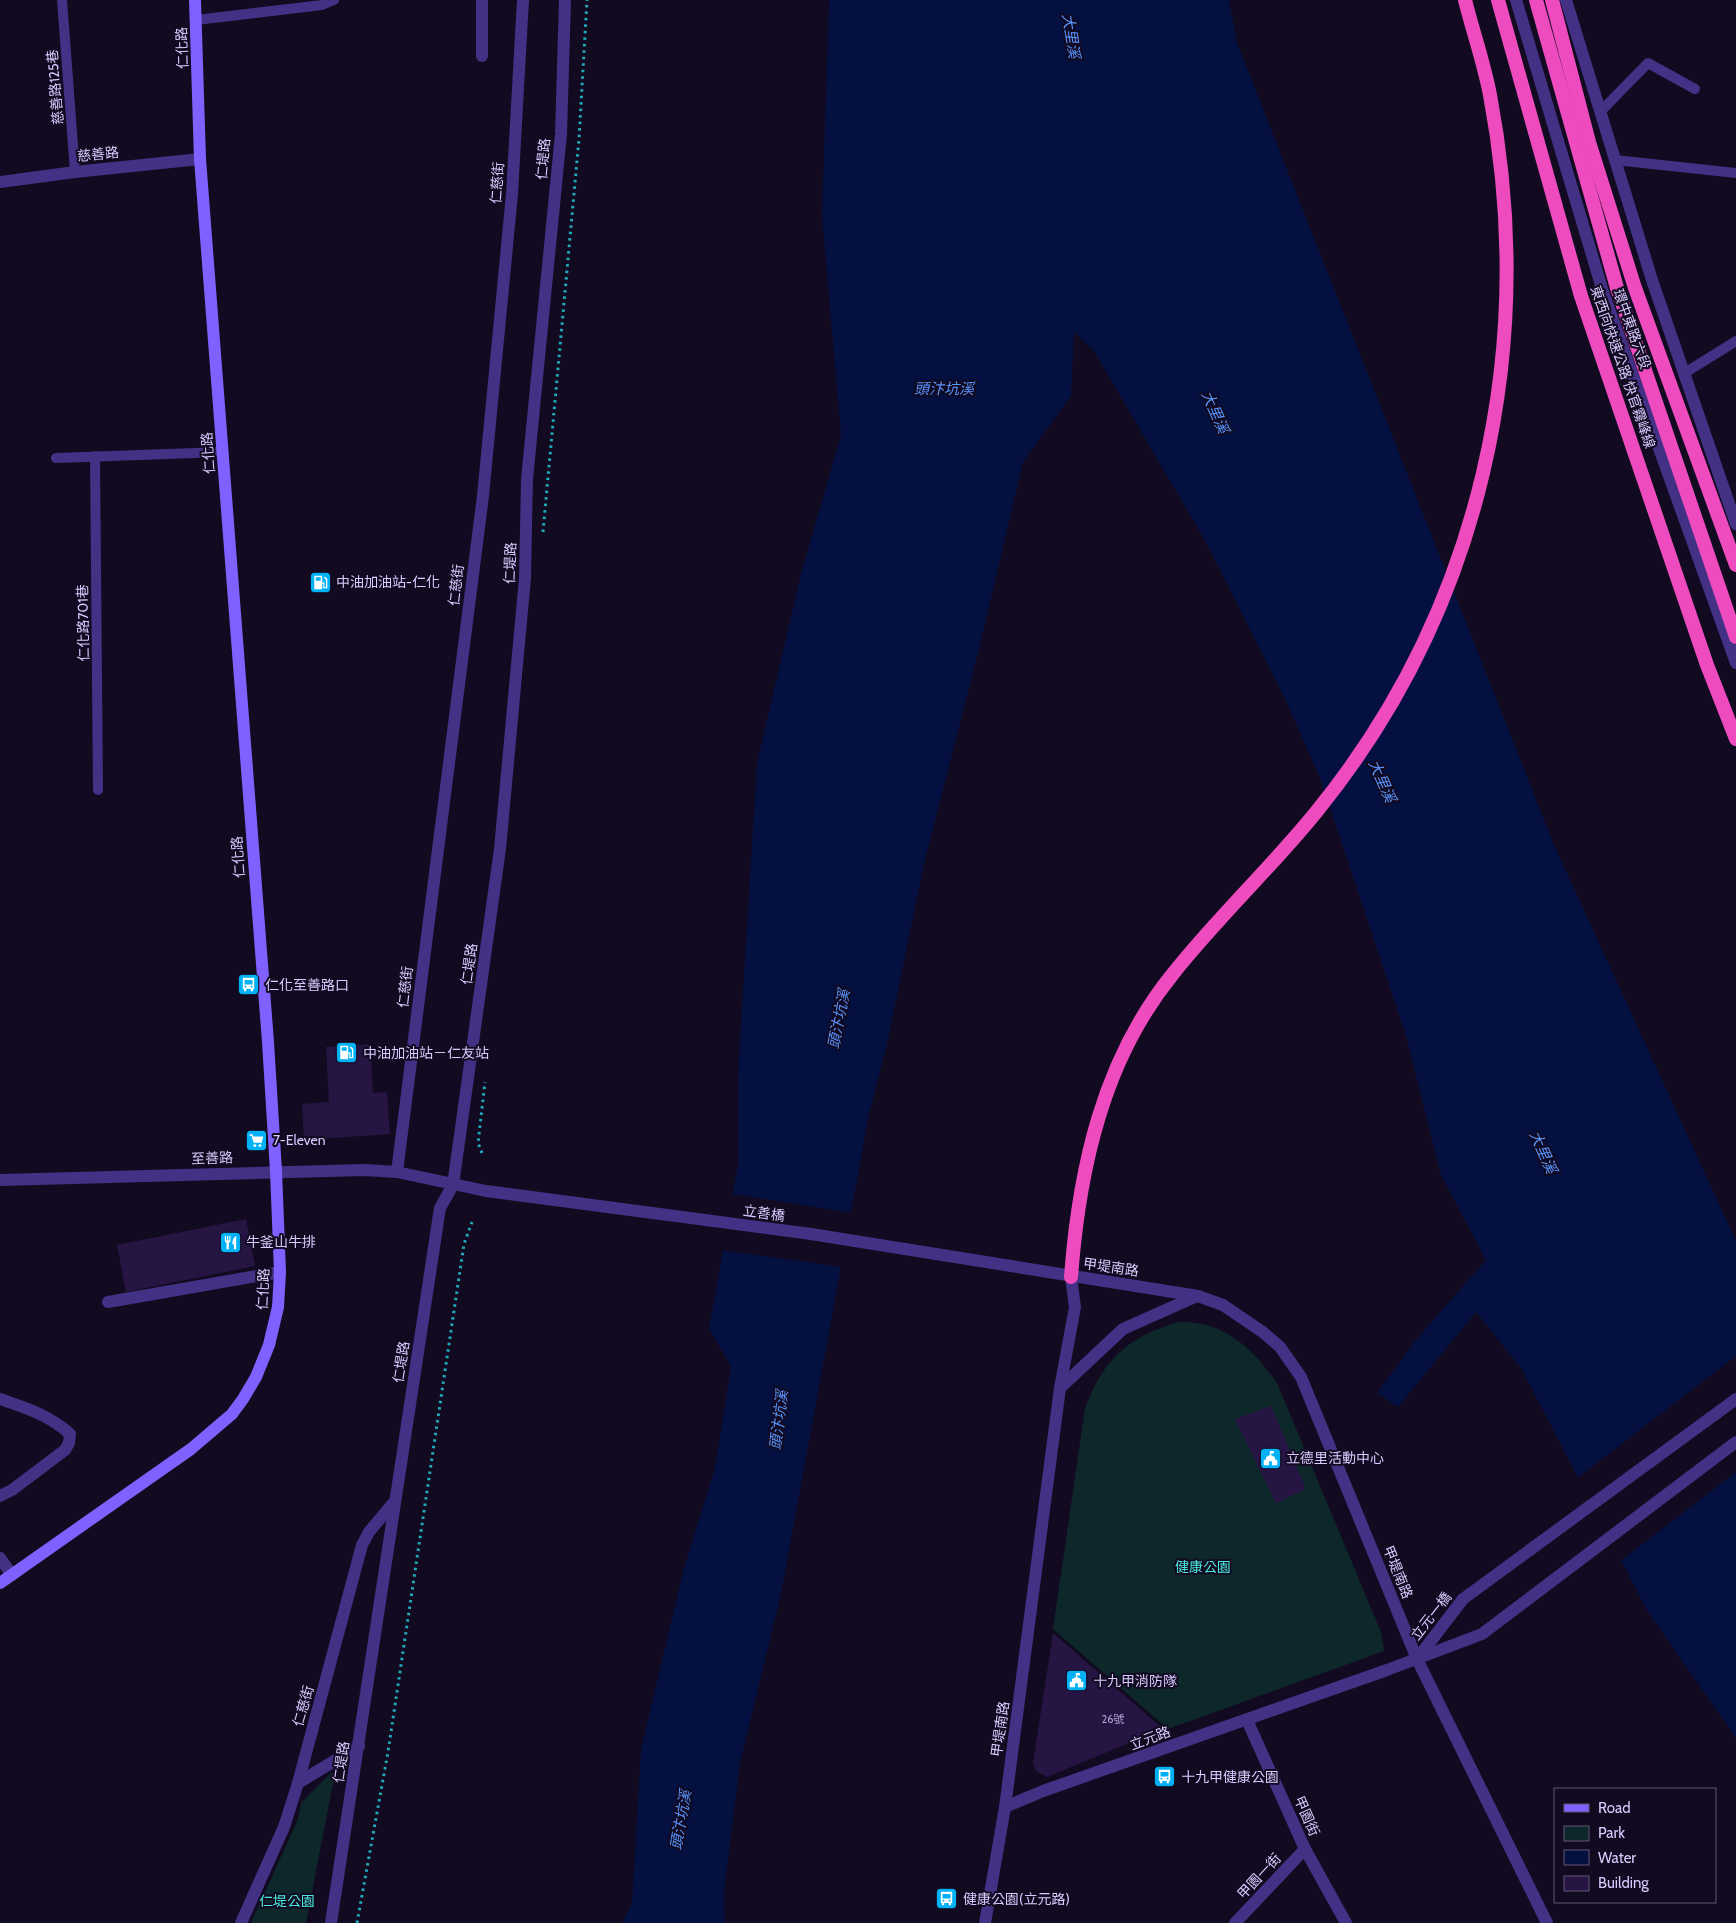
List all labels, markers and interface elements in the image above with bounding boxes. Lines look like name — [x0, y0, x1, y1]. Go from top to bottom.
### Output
water label: 大里溪 — [1059, 12, 1084, 62]
street label: 仁化路 — [172, 27, 192, 69]
street label: 慈善路125巷 — [43, 49, 67, 125]
street label: 仁堤路 — [532, 137, 554, 181]
street label: 慈善路 — [76, 143, 120, 165]
street label: 仁慈街 — [487, 161, 507, 205]
street label: 東西向快速公路 快官霧峰線 — [1587, 283, 1659, 451]
street label: 環中東路六段 — [1609, 286, 1655, 372]
water label: 頭汴坑溪 — [914, 380, 976, 398]
water label: 大里溪 — [1198, 388, 1233, 438]
street label: 仁化路 — [198, 431, 218, 475]
street label: 仁堤路 — [500, 542, 520, 584]
street label: 仁慈街 — [445, 563, 467, 607]
fuel station icon: 中油加油站-仁化 — [308, 570, 332, 594]
place label: 中油加油站-仁化 — [336, 573, 440, 591]
street label: 仁化路701巷 — [73, 584, 93, 662]
water label: 大里溪 — [1365, 757, 1400, 807]
street label: 仁化路 — [228, 835, 248, 879]
street label: 仁堤路 — [457, 942, 481, 986]
street label: 仁慈街 — [394, 965, 416, 1009]
bus stop icon: 仁化至善路口 — [237, 973, 261, 997]
place label: 仁化至善路口 — [265, 976, 349, 994]
water label: 頭汴坑溪 — [824, 986, 854, 1050]
fuel station icon: 中油加油站－仁友站 — [335, 1041, 359, 1065]
place label: 中油加油站－仁友站 — [363, 1044, 489, 1062]
supermarket icon: 7-Eleven — [245, 1128, 269, 1152]
water label: 大里溪 — [1526, 1128, 1561, 1178]
place label: 7-Eleven — [273, 1131, 326, 1149]
street label: 至善路 — [191, 1148, 233, 1168]
street label: 立善橋 — [742, 1201, 786, 1225]
restaurant icon: 牛釜山牛排 — [218, 1230, 242, 1254]
place label: 牛釜山牛排 — [246, 1233, 316, 1251]
street label: 甲堤南路 — [1082, 1254, 1140, 1280]
street label: 仁化路 — [253, 1268, 273, 1310]
street label: 仁堤路 — [389, 1340, 413, 1384]
water label: 頭汴坑溪 — [766, 1387, 792, 1451]
public building icon: 立德里活動中心 — [1258, 1446, 1282, 1470]
place label: 立德里活動中心 — [1286, 1449, 1384, 1467]
street label: 甲堤南路 — [1379, 1543, 1417, 1601]
park label: 健康公園 — [1175, 1558, 1231, 1576]
street label: 立元一橋 — [1407, 1588, 1455, 1644]
public building icon: 十九甲消防隊 — [1065, 1669, 1089, 1693]
place label: 十九甲消防隊 — [1093, 1672, 1177, 1690]
street label: 仁慈街 — [289, 1683, 317, 1729]
street label: 甲堤南路 — [987, 1700, 1013, 1758]
house number: 26號 — [1101, 1712, 1125, 1726]
street label: 立元路 — [1127, 1722, 1173, 1754]
street label: 仁堤路 — [329, 1740, 353, 1784]
bus stop icon: 十九甲健康公園 — [1153, 1765, 1177, 1789]
place label: 十九甲健康公園 — [1181, 1768, 1279, 1786]
water label: 頭汴坑溪 — [667, 1787, 695, 1851]
legend — [1554, 1788, 1716, 1903]
street label: 甲園街 — [1290, 1793, 1324, 1839]
text: Road — [1598, 1799, 1631, 1817]
text: Park — [1598, 1824, 1625, 1842]
street label: 甲園一街 — [1233, 1849, 1285, 1903]
text: Water — [1598, 1849, 1636, 1867]
text: Building — [1598, 1874, 1649, 1892]
bus stop icon: 健康公園(立元路) — [935, 1887, 959, 1911]
place label: 健康公園(立元路) — [963, 1890, 1070, 1908]
park label: 仁堤公園 — [259, 1892, 315, 1910]

